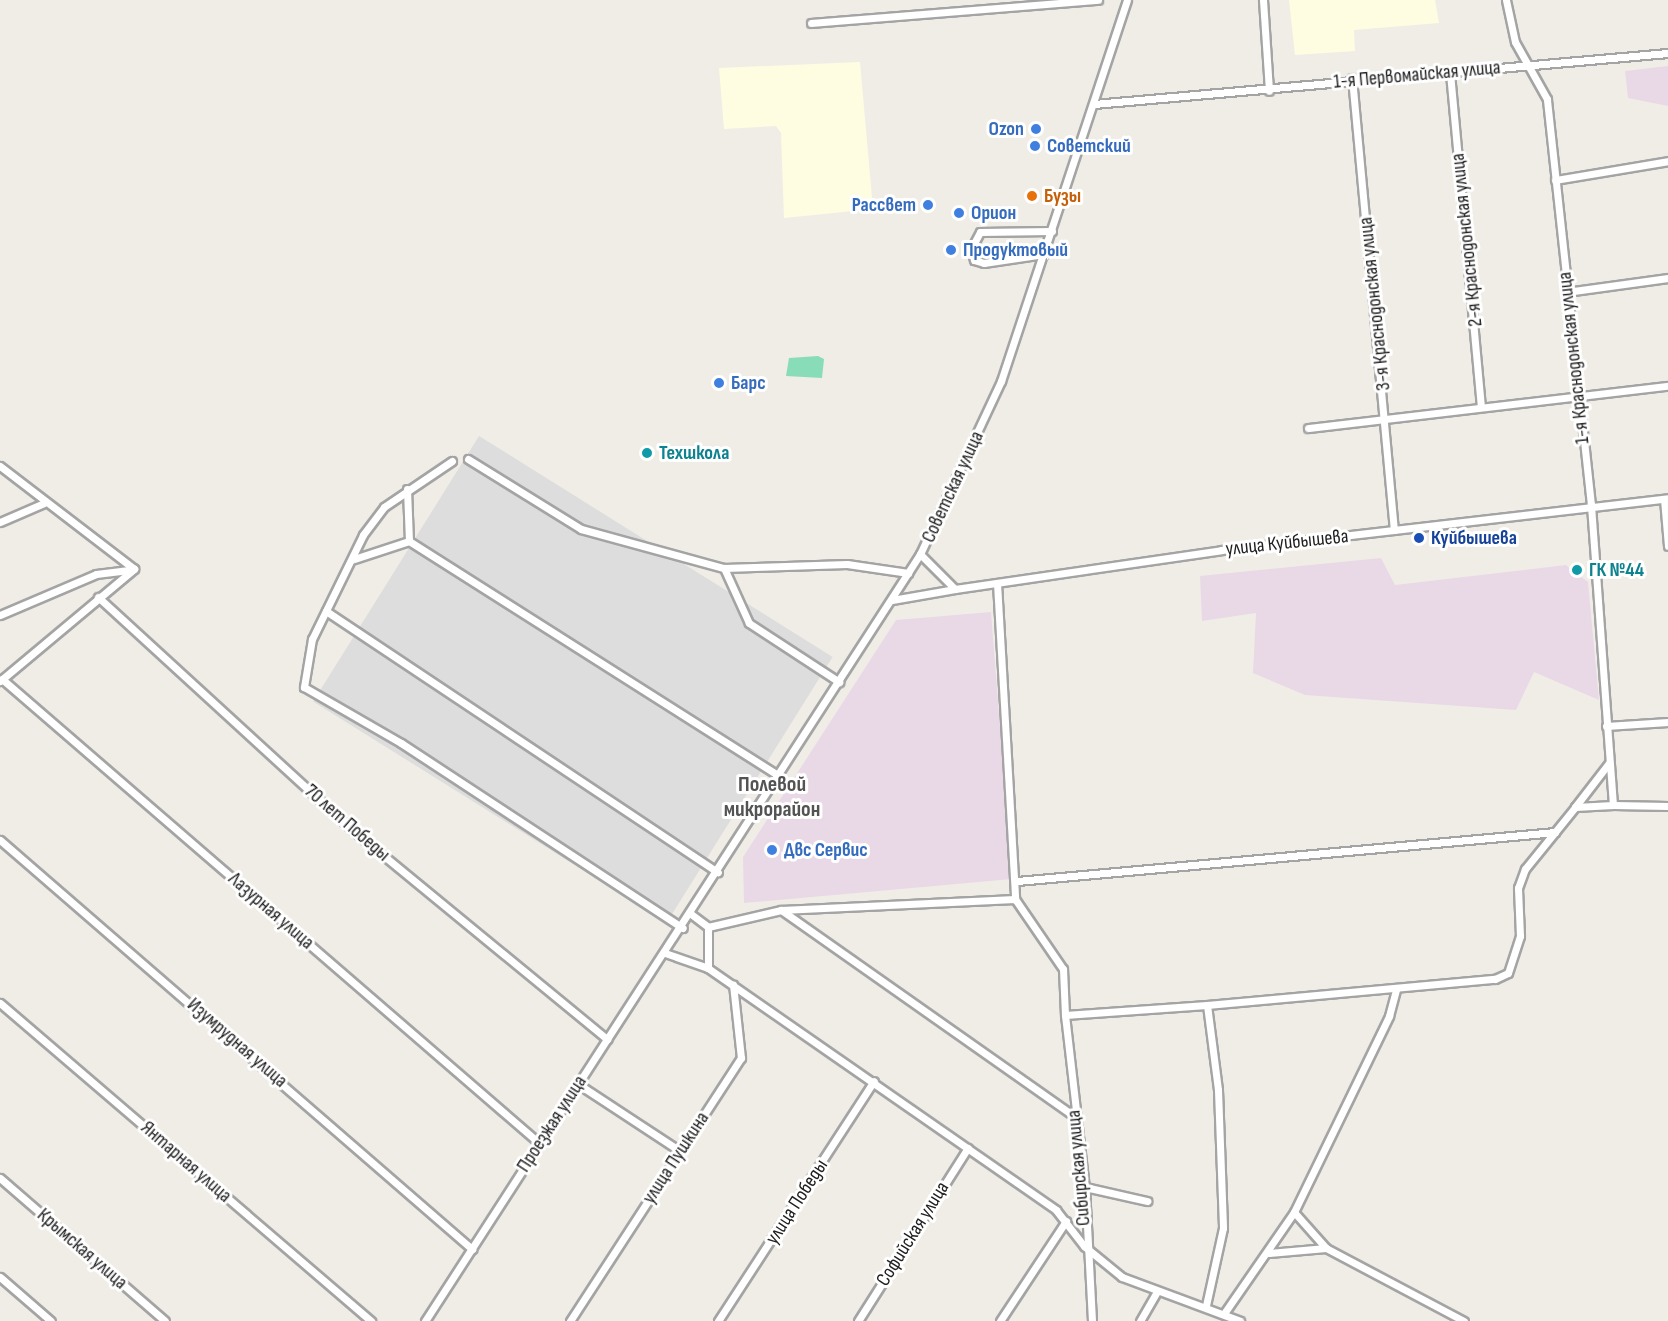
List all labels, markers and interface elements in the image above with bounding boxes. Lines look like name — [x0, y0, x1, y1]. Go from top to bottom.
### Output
street label: 1-я Первомайская улица — [1333, 56, 1501, 94]
place label: Ozon — [989, 117, 1024, 141]
marker: Ozon — [1029, 122, 1043, 136]
place label: Советский — [1047, 134, 1131, 158]
marker: Советский — [1028, 139, 1042, 153]
street label: 2-я Краснодонская улица — [1446, 152, 1488, 328]
place label: Бузы — [1044, 184, 1081, 208]
marker: Бузы — [1025, 189, 1039, 203]
place label: Рассвет — [852, 193, 916, 217]
marker: Рассвет — [921, 198, 935, 212]
place label: Орион — [971, 201, 1016, 225]
marker: Орион — [952, 206, 966, 220]
street label: 3-я Краснодонская улица — [1354, 216, 1396, 392]
place label: Продуктовый — [963, 238, 1068, 262]
marker: Продуктовый — [944, 243, 958, 257]
street label: 1-я Краснодонская улица — [1553, 271, 1595, 445]
place label: Барс — [731, 371, 766, 395]
marker: Барс — [712, 376, 726, 390]
street label: Советская улица — [917, 427, 989, 547]
place label: Техшкола — [659, 441, 729, 465]
marker: Техшкола — [640, 446, 654, 460]
street label: улица Куйбышева — [1224, 525, 1350, 561]
place label: Куйбышева — [1431, 526, 1517, 550]
marker: Куйбышева — [1412, 531, 1426, 545]
place label: ГК №44 — [1589, 558, 1644, 582]
marker: ГК №44 — [1570, 563, 1584, 577]
district label: Полевой микрорайон — [724, 771, 820, 822]
street label: 70 лет Победы — [299, 779, 395, 867]
place label: Двс Сервис — [784, 838, 868, 862]
marker: Двс Сервис — [765, 843, 779, 857]
street label: Лазурная улица — [223, 867, 319, 955]
street label: Изумрудная улица — [182, 993, 292, 1093]
street label: Проезжая улица — [512, 1071, 592, 1177]
street label: улица Пушкина — [637, 1108, 715, 1208]
street label: Сибирская улица — [1062, 1109, 1096, 1227]
street label: Янтарная улица — [136, 1116, 236, 1208]
street label: улица Победы — [761, 1155, 833, 1249]
street label: Софийская улица — [871, 1177, 955, 1291]
street label: Крымская улица — [32, 1203, 132, 1295]

